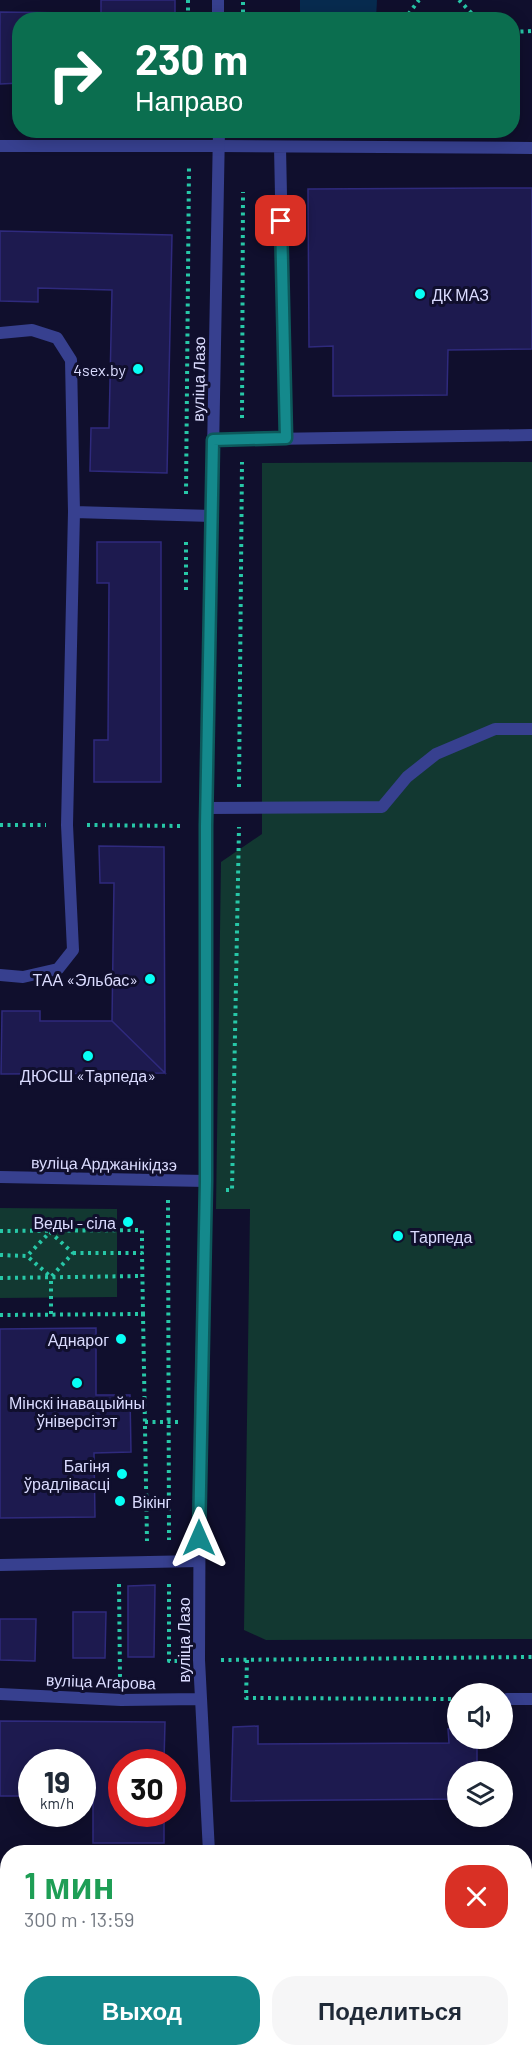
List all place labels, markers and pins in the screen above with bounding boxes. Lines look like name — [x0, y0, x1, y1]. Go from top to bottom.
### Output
pin — [255, 195, 306, 246]
place label: ДК МАЗ — [432, 285, 489, 304]
marker: ДК МАЗ — [413, 287, 427, 301]
place label: 4sex.by — [73, 360, 127, 379]
marker: 4sex.by — [131, 362, 145, 376]
place label: ТАА «Эльбас» — [33, 970, 138, 989]
marker: ТАА «Эльбас» — [143, 972, 157, 986]
marker: ДЮСШ «Тарпеда» — [81, 1049, 95, 1063]
place label: ДЮСШ «Тарпеда» — [20, 1066, 156, 1085]
place label: Веды - сіла — [33, 1213, 116, 1232]
marker: Веды - сіла — [121, 1215, 135, 1229]
place label: Тарпеда — [410, 1227, 472, 1246]
marker: Тарпеда — [391, 1229, 405, 1243]
place label: Аднарог — [48, 1330, 109, 1349]
marker: Аднарог — [114, 1332, 128, 1346]
marker: Мінскі інавацыйны ўніверсітэт — [70, 1376, 84, 1390]
place label: Мінскі інавацыйны ўніверсітэт — [9, 1393, 145, 1430]
place label: Багіня ўрадлівасці — [24, 1456, 110, 1493]
marker: Багіня ўрадлівасці — [115, 1467, 129, 1481]
place label: Вікінг — [132, 1492, 172, 1511]
marker: Вікінг — [113, 1494, 127, 1508]

